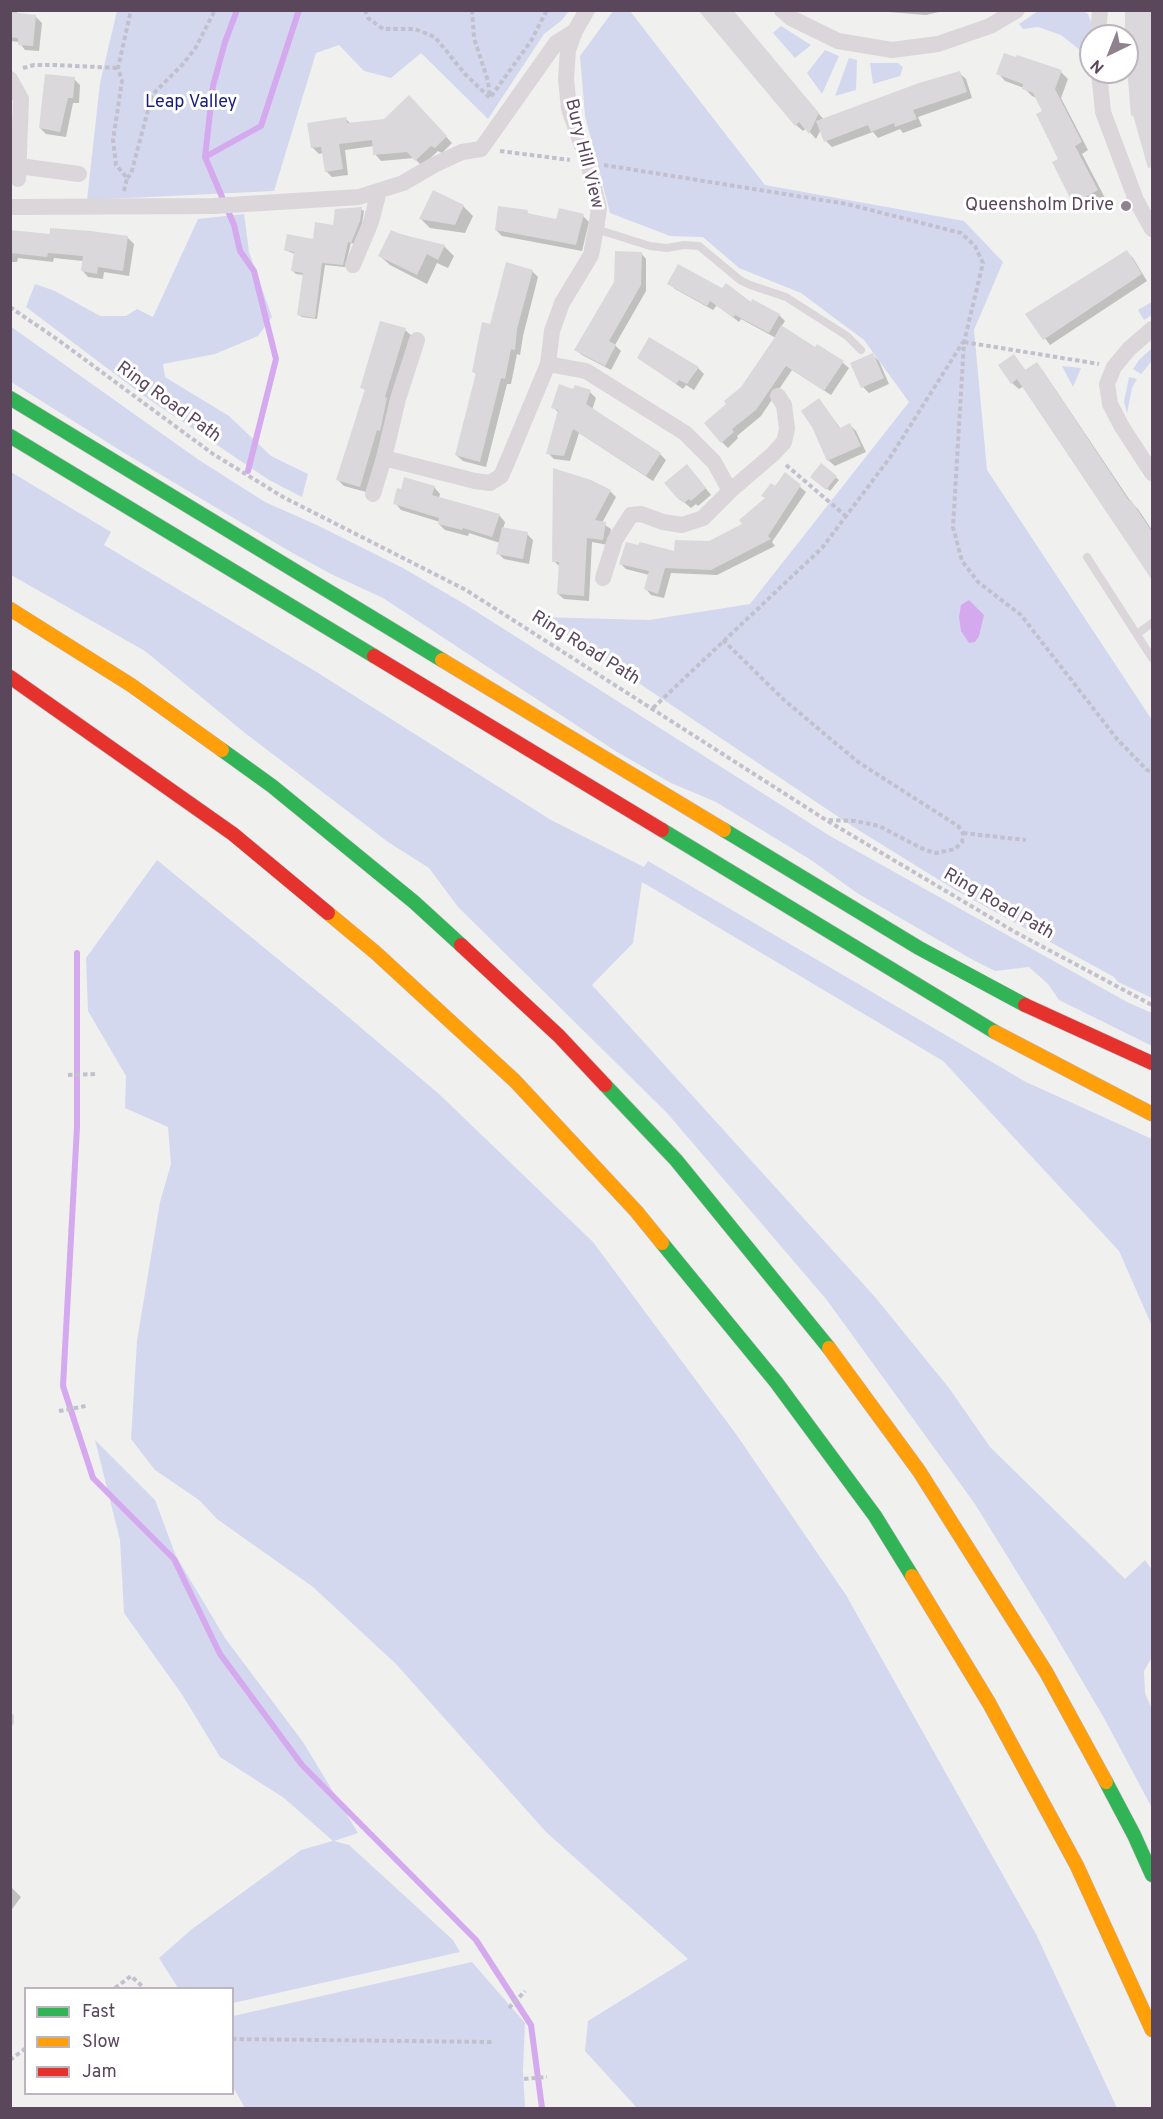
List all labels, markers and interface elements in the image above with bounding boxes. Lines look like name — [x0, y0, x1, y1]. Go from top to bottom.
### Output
north arrow — [1079, 24, 1139, 84]
text: N — [1087, 54, 1109, 77]
park label: Leap Valley — [145, 92, 237, 114]
street label: Bury Hill View — [559, 97, 607, 211]
place label: Queensholm Drive — [965, 195, 1114, 217]
marker: Queensholm Drive — [1119, 199, 1133, 213]
street label: Ring Road Path — [112, 358, 224, 448]
street label: Ring Road Path — [527, 607, 643, 691]
street label: Ring Road Path — [939, 865, 1057, 945]
legend — [24, 1987, 234, 2095]
text: Fast — [82, 2001, 115, 2024]
text: Slow — [82, 2031, 120, 2054]
text: Jam — [82, 2061, 117, 2084]

